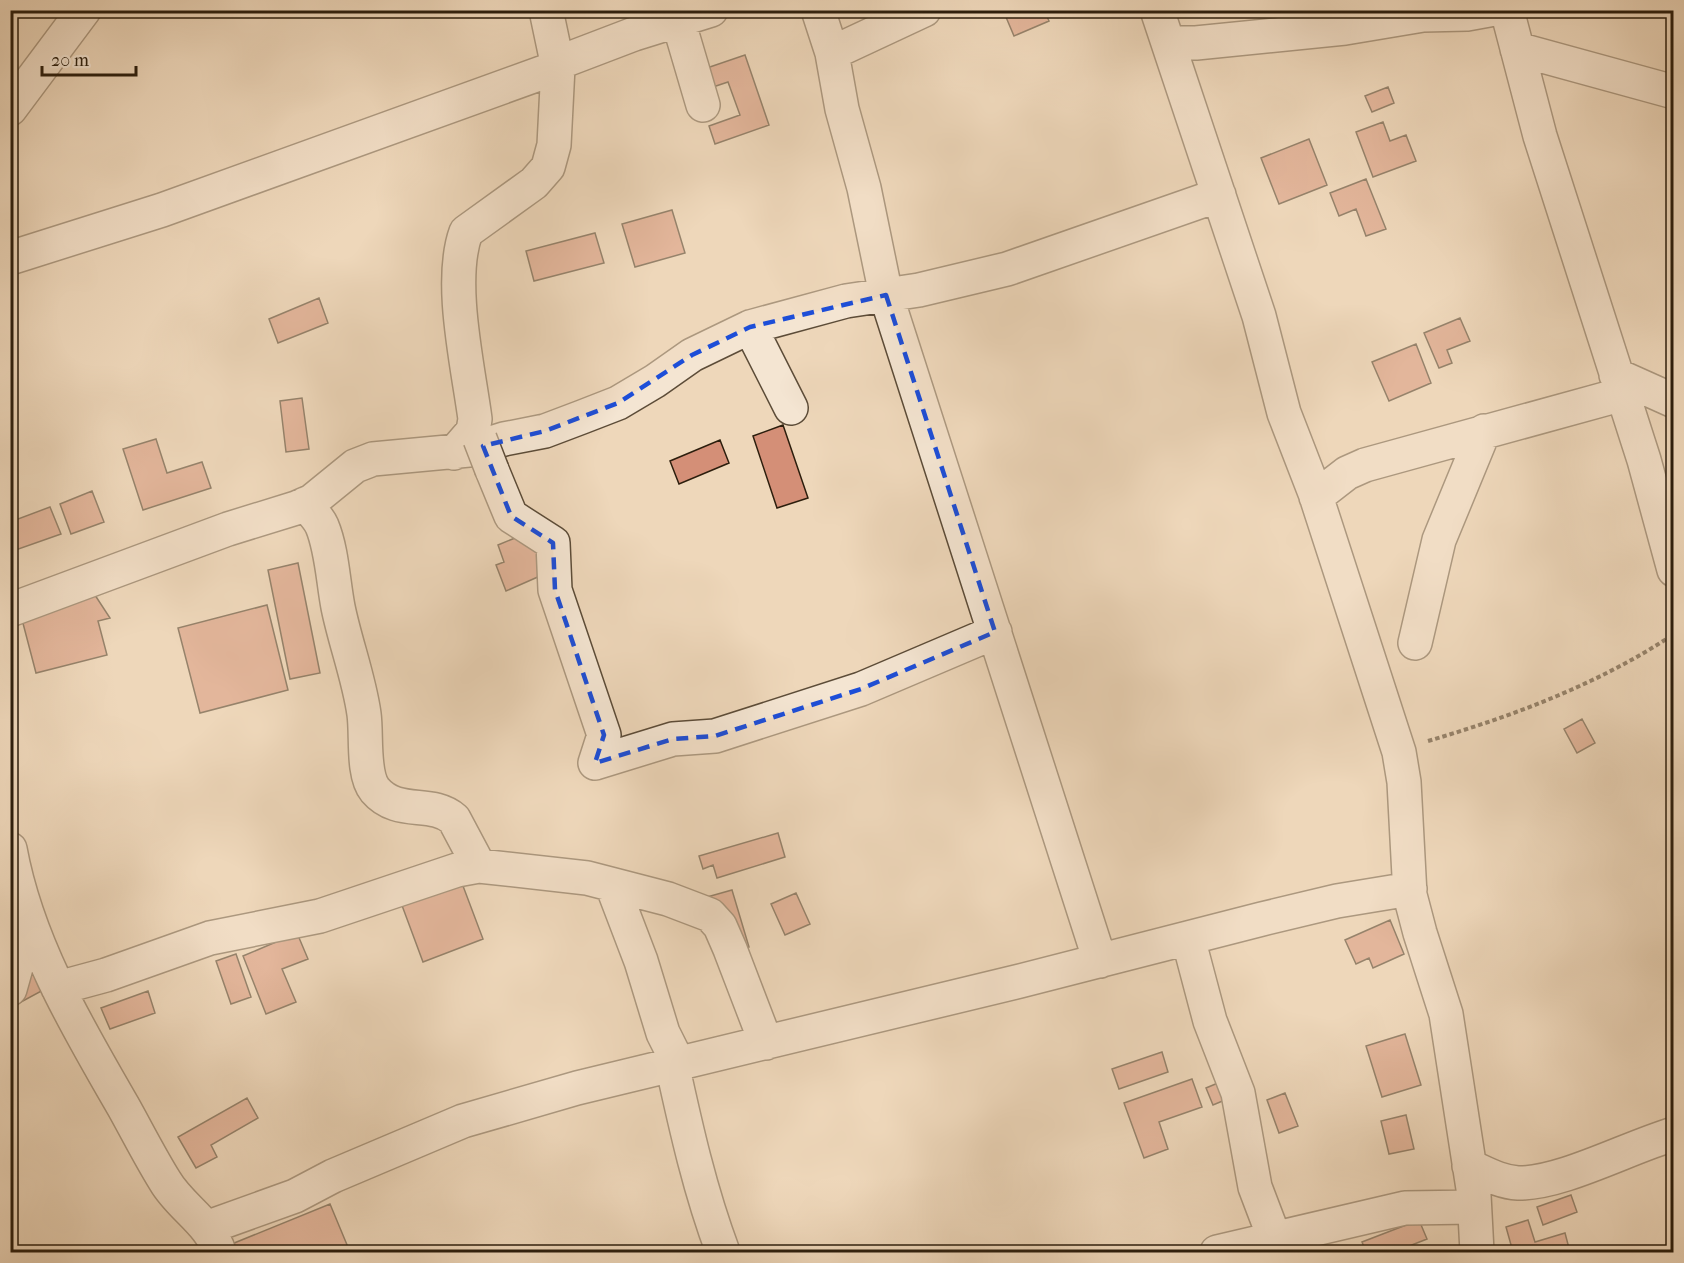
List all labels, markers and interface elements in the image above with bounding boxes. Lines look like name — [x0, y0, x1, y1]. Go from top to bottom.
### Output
scale bar — [42, 39, 136, 77]
text: 20 m — [51, 50, 89, 71]

